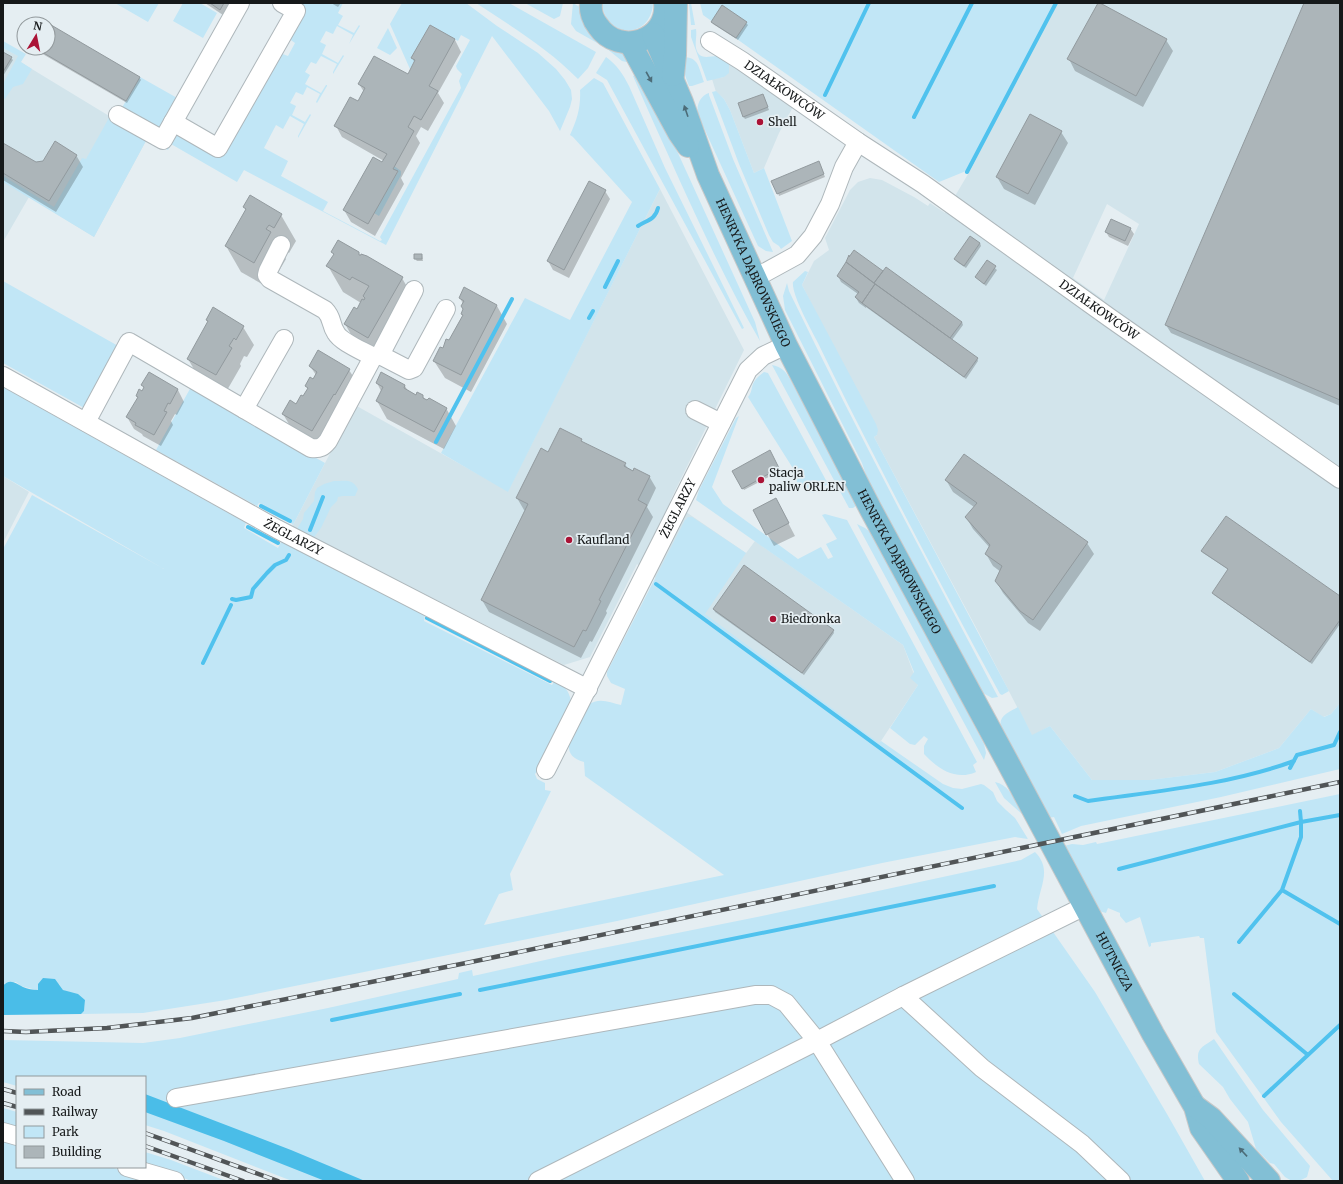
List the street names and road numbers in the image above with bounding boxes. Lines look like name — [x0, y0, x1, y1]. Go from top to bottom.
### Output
street label: DZIAŁKOWCÓW — [741, 57, 828, 124]
street label: HENRYKA DĄBROWSKIEGO — [713, 196, 794, 350]
street label: DZIAŁKOWCÓW — [1057, 276, 1143, 343]
street label: ŻEGLARZY — [656, 476, 699, 540]
street label: HENRYKA DĄBROWSKIEGO — [855, 487, 945, 637]
street label: ŻEGLARZY — [261, 515, 326, 558]
street label: HUTNICZA — [1093, 929, 1137, 994]

